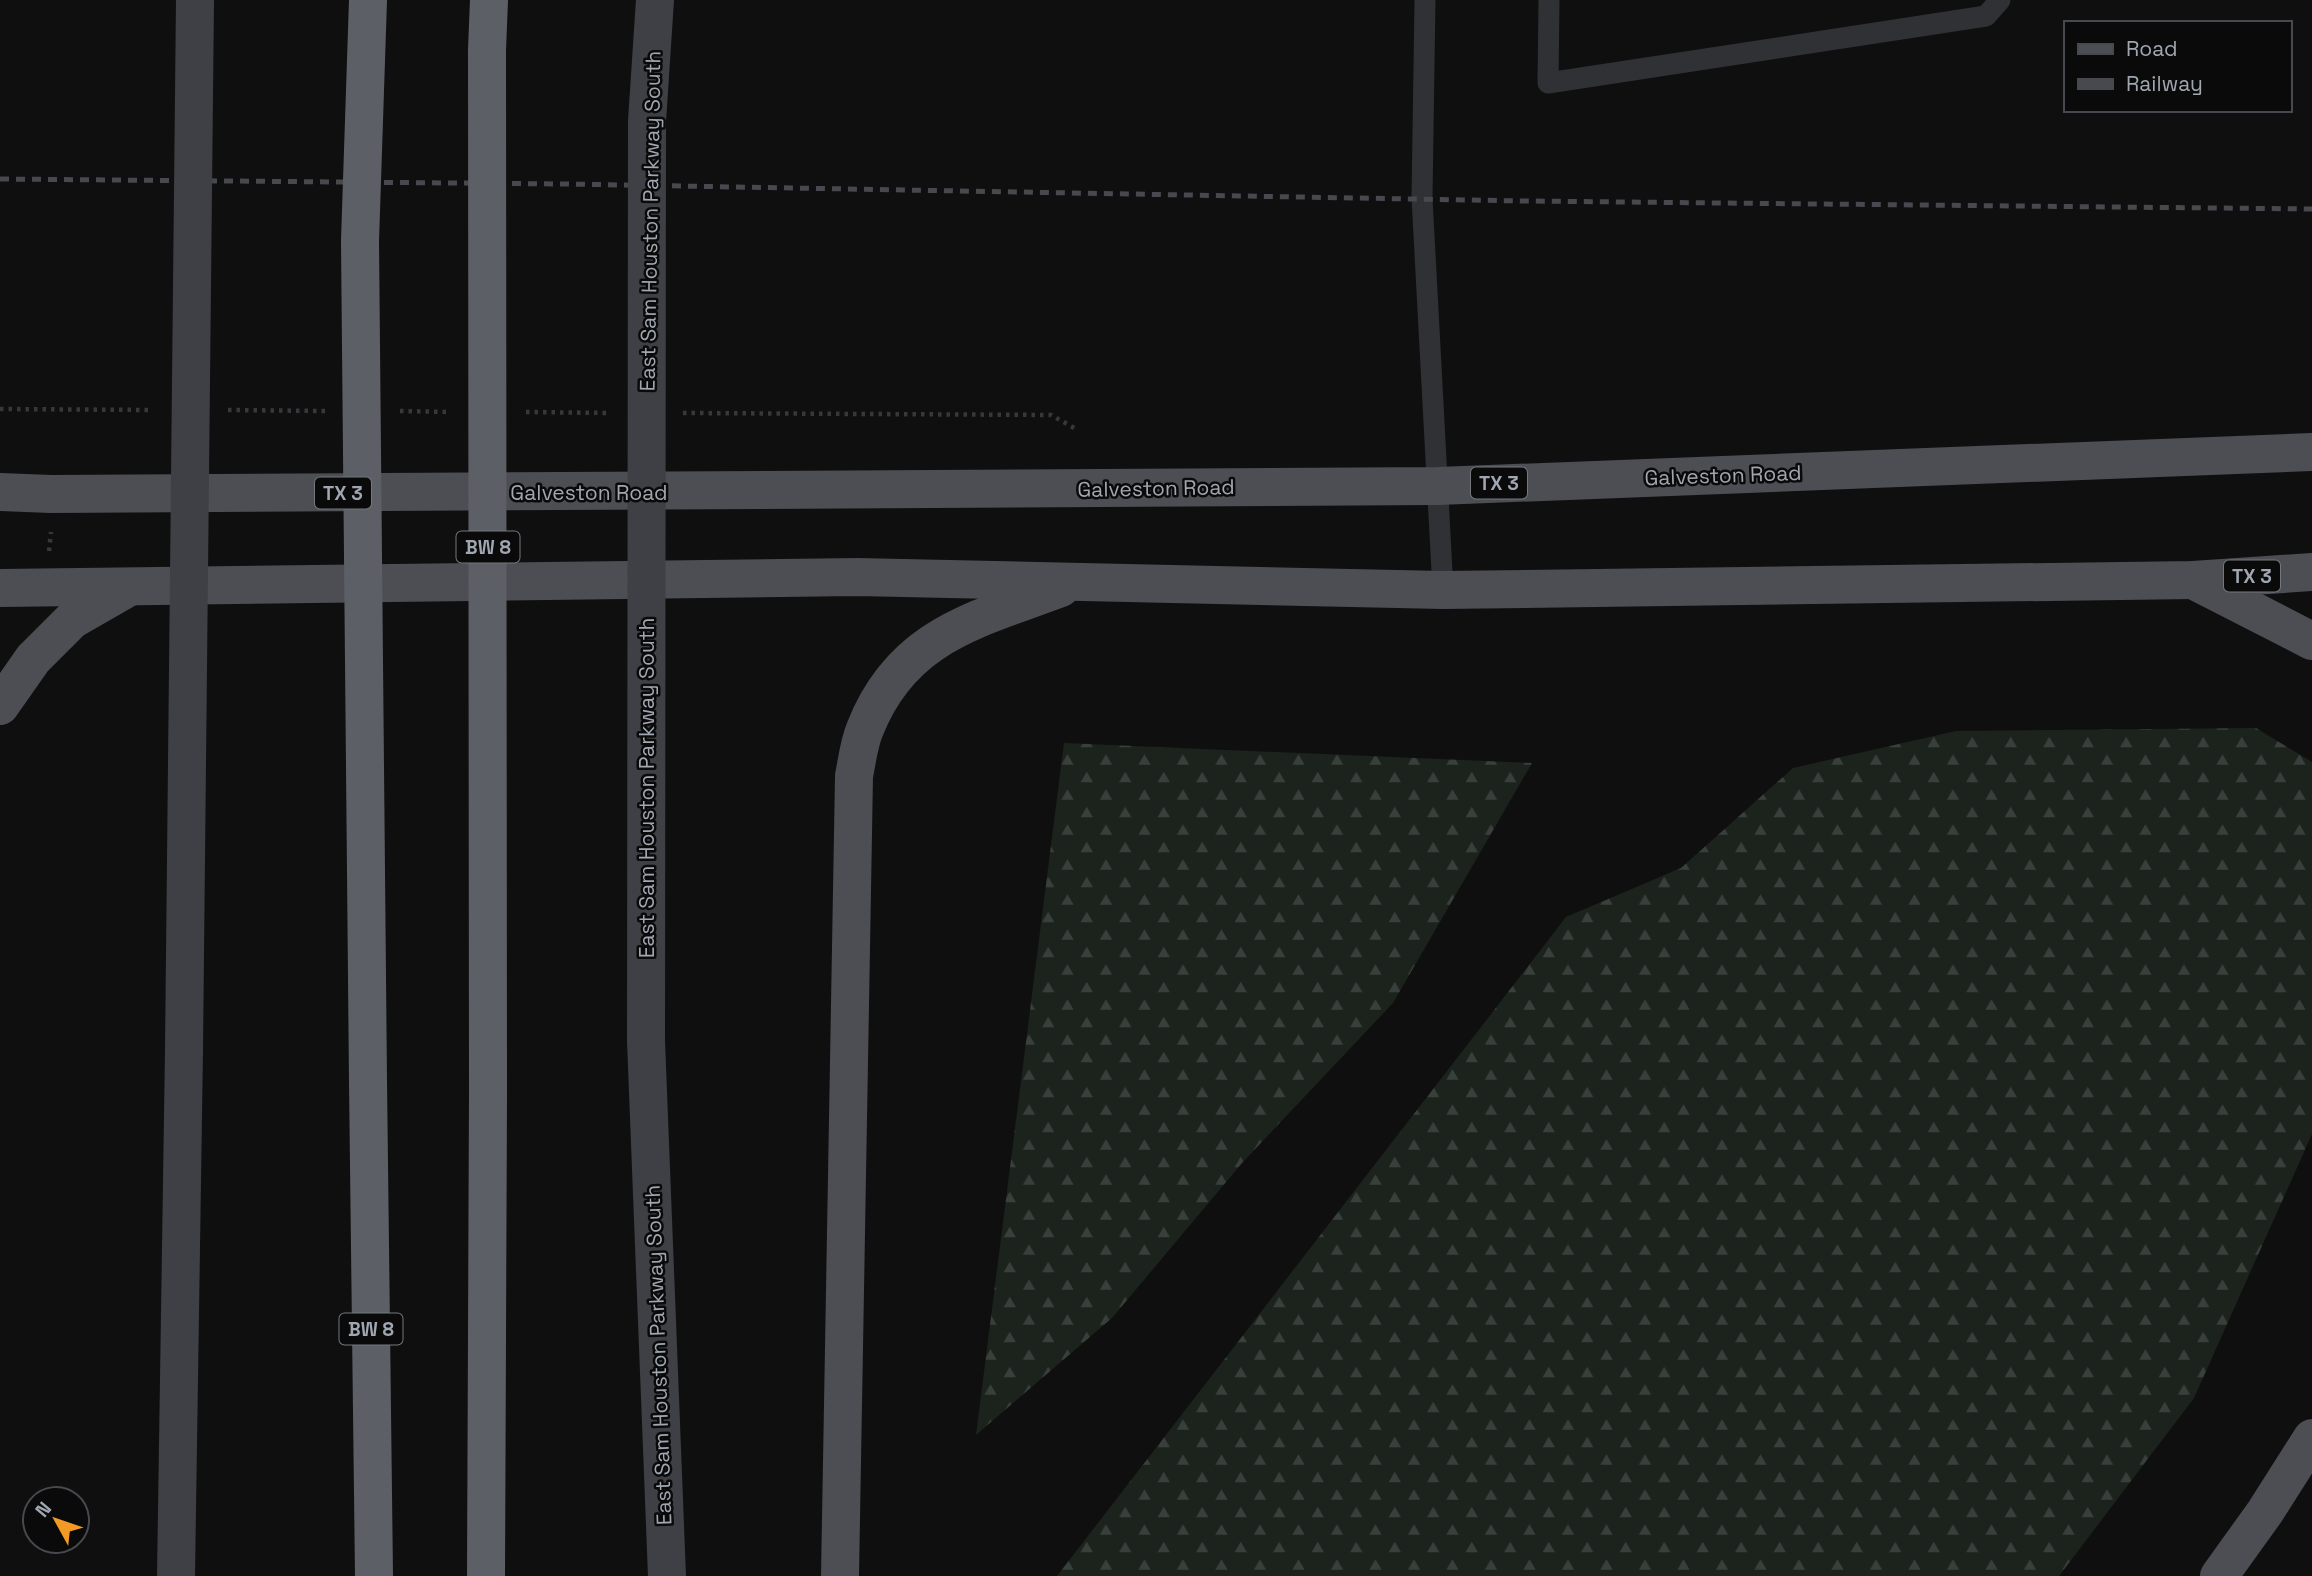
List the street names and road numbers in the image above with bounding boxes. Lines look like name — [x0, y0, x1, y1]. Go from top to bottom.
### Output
street label: East Sam Houston Parkway South — [634, 50, 666, 392]
street label: Galveston Road — [1644, 459, 1802, 491]
road number: TX 3 — [1471, 468, 1527, 498]
street label: Galveston Road — [1077, 473, 1235, 503]
road number: TX 3 — [315, 478, 371, 508]
street label: Galveston Road — [510, 479, 668, 506]
road number: BW 8 — [456, 532, 520, 562]
road number: TX 3 — [2224, 561, 2280, 592]
street label: East Sam Houston Parkway South — [633, 618, 660, 958]
street label: East Sam Houston Parkway South — [639, 1184, 677, 1526]
road number: BW 8 — [340, 1314, 402, 1344]

